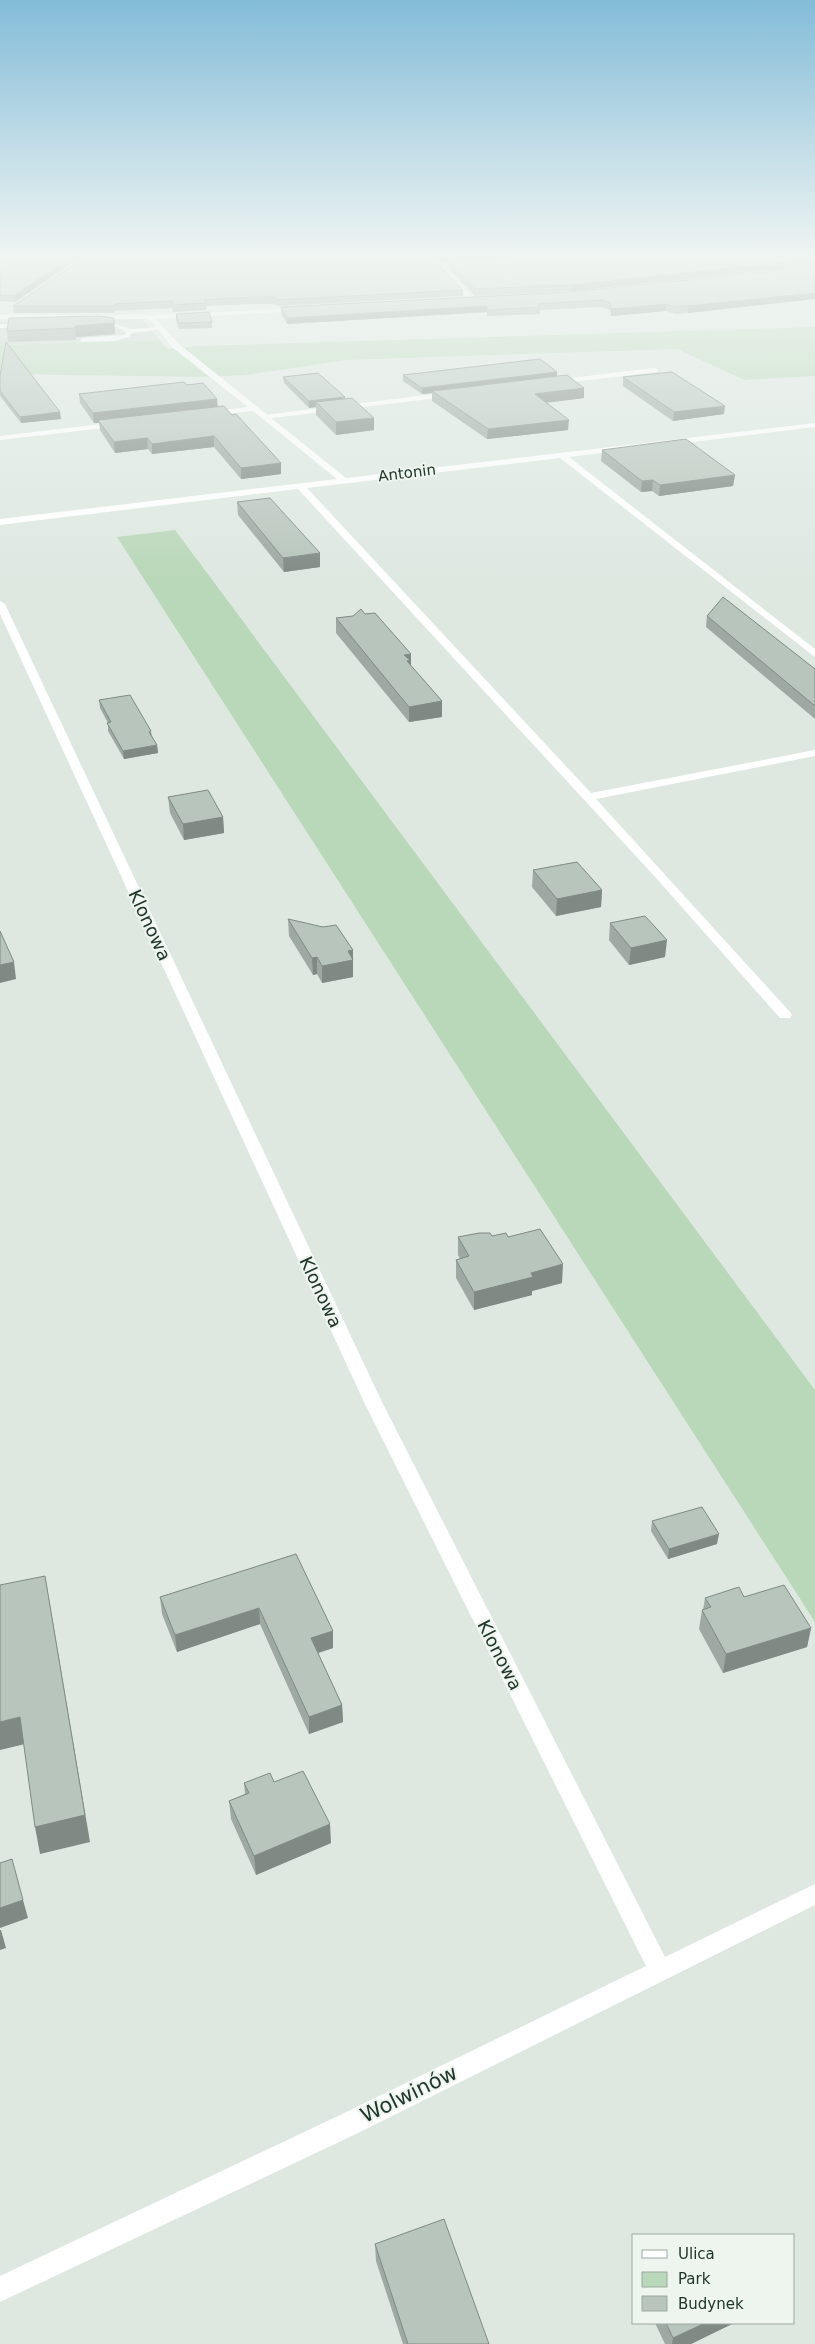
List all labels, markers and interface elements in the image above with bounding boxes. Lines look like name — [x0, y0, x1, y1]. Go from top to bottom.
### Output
street label: Antonin — [377, 461, 437, 485]
street label: Klonowa — [124, 886, 176, 964]
street label: Klonowa — [295, 1253, 347, 1331]
street label: Klonowa — [473, 1616, 527, 1694]
street label: Wolwinów — [357, 2060, 461, 2128]
legend — [632, 2234, 795, 2324]
text: Ulica — [678, 2245, 715, 2263]
text: Park — [678, 2270, 711, 2288]
text: Budynek — [678, 2295, 744, 2313]

